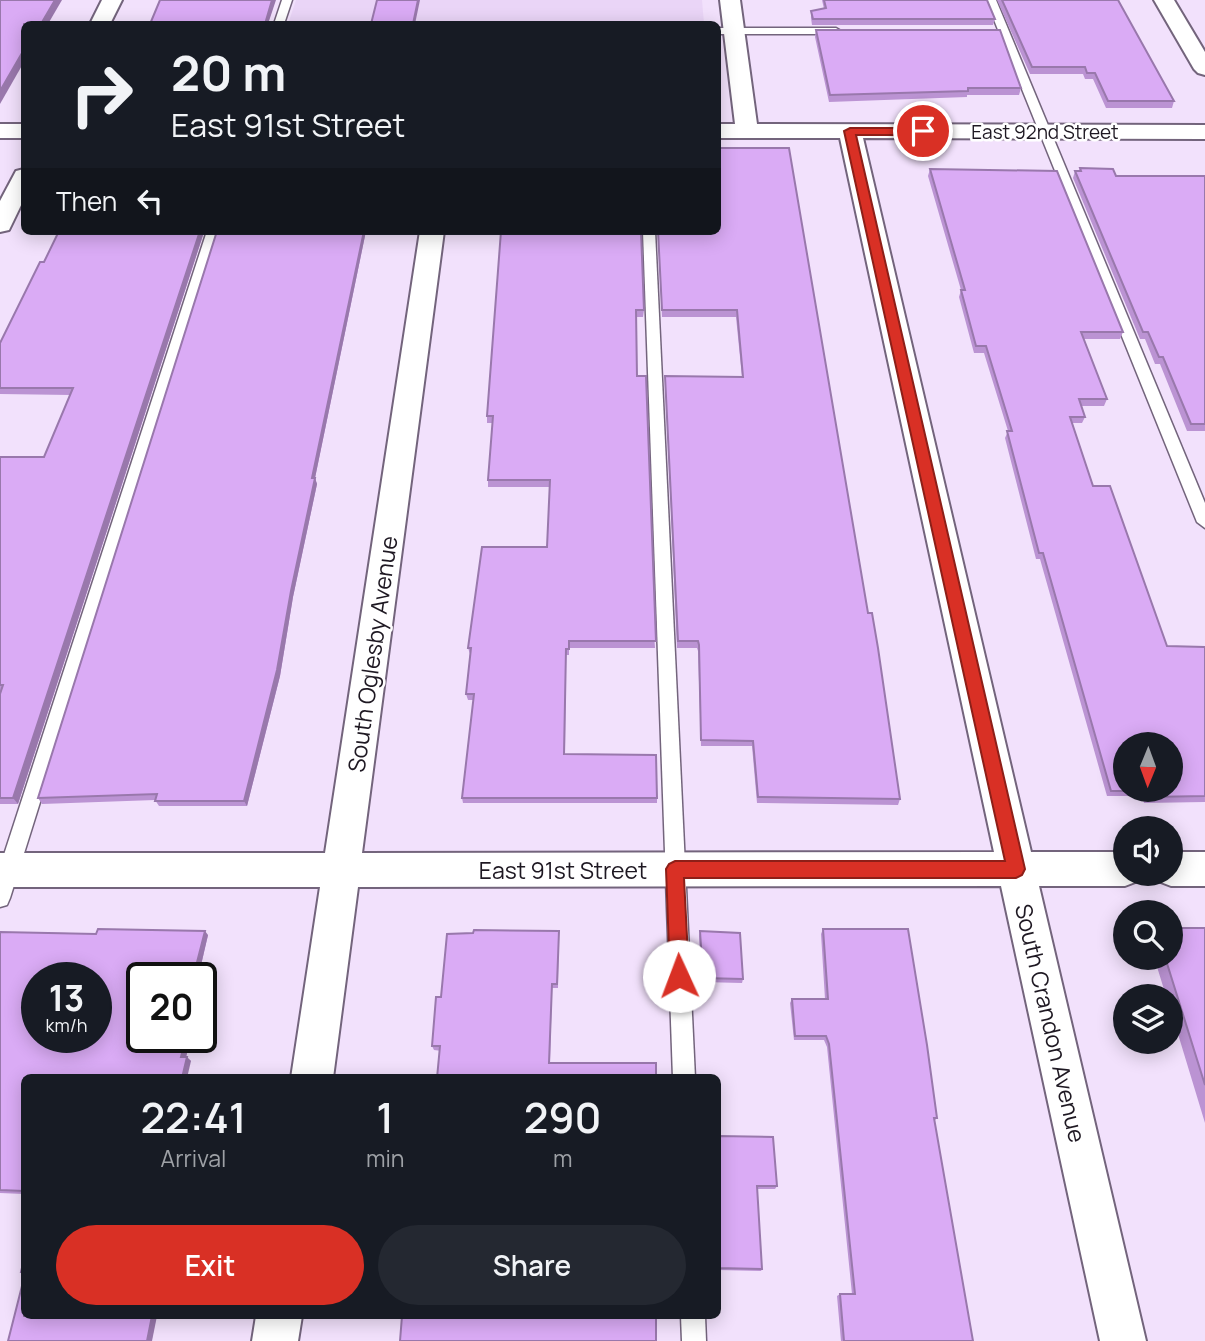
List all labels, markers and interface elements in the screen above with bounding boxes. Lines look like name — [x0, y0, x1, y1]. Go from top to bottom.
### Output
text: 20 m — [171, 39, 286, 106]
icon: right — [56, 49, 147, 140]
pin — [893, 101, 953, 161]
text: East 91st Street — [171, 103, 405, 147]
icon: arrive — [904, 112, 942, 150]
street label: East 92nd Street — [971, 119, 1119, 145]
icon: left — [131, 182, 169, 220]
text: Then — [56, 183, 117, 219]
street label: South Oglesby Avenue — [340, 534, 404, 774]
north arrow — [1113, 732, 1183, 802]
map controls — [1113, 732, 1183, 1054]
button: sound — [1113, 816, 1183, 886]
street label: East 91st Street — [479, 854, 647, 886]
button: search — [1113, 900, 1183, 970]
street label: South Crandon Avenue — [1008, 901, 1094, 1145]
position arrow — [642, 939, 716, 1013]
speed limit sign: 20 — [126, 962, 217, 1053]
text: 13 — [49, 974, 84, 1022]
button: layers — [1113, 984, 1183, 1054]
text: km/h — [46, 1013, 87, 1037]
text: 22:41 — [140, 1088, 247, 1146]
text: 1 — [376, 1088, 394, 1146]
text: 290 — [524, 1088, 602, 1146]
text: Arrival — [161, 1142, 226, 1174]
text: min — [366, 1142, 404, 1174]
text: m — [553, 1142, 572, 1174]
button: Exit — [56, 1225, 364, 1305]
button: Share — [378, 1225, 686, 1305]

